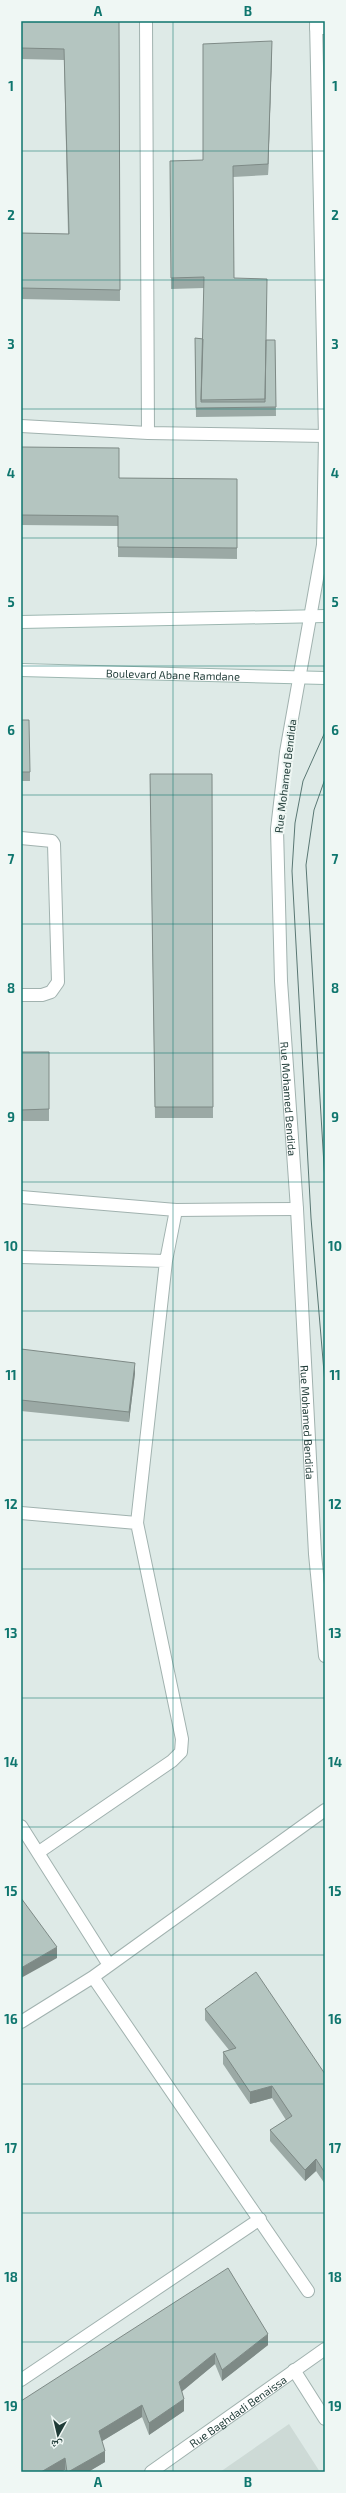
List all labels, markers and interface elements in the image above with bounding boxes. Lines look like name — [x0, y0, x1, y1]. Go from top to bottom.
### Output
text: A — [94, 3, 103, 19]
text: B — [244, 3, 252, 19]
text: 1 — [8, 78, 14, 94]
text: 1 — [332, 78, 338, 94]
text: 2 — [7, 207, 15, 223]
text: 2 — [331, 207, 339, 223]
text: 3 — [7, 336, 15, 352]
text: 3 — [331, 336, 339, 352]
text: 4 — [7, 465, 15, 481]
text: 4 — [331, 465, 339, 481]
text: 5 — [7, 594, 15, 610]
text: 5 — [331, 594, 339, 610]
street label: Boulevard Abane Ramdane — [106, 666, 240, 682]
street label: Rue Mohamed Bendida — [272, 718, 298, 834]
text: 6 — [7, 722, 15, 738]
text: 6 — [331, 722, 339, 738]
text: 7 — [8, 851, 15, 867]
text: 7 — [332, 851, 339, 867]
text: 8 — [7, 980, 15, 996]
text: 8 — [331, 980, 339, 996]
street label: Rue Mohamed Bendida — [279, 1041, 300, 1156]
text: 9 — [7, 1109, 15, 1125]
text: 9 — [331, 1109, 339, 1125]
text: 10 — [4, 1238, 18, 1254]
text: 10 — [328, 1238, 342, 1254]
street label: Rue Mohamed Bendida — [299, 1365, 318, 1480]
text: 11 — [5, 1367, 17, 1383]
text: 11 — [329, 1367, 341, 1383]
text: 12 — [4, 1496, 18, 1512]
text: 12 — [328, 1496, 342, 1512]
text: 13 — [5, 1625, 18, 1641]
text: 13 — [329, 1625, 342, 1641]
text: 14 — [4, 1754, 18, 1770]
text: 14 — [328, 1754, 342, 1770]
text: 15 — [5, 1883, 17, 1899]
text: 15 — [329, 1883, 341, 1899]
text: 16 — [4, 2011, 18, 2027]
text: 16 — [328, 2011, 342, 2027]
text: 17 — [5, 2140, 17, 2156]
text: 17 — [329, 2140, 341, 2156]
text: 18 — [4, 2269, 18, 2285]
text: 18 — [328, 2269, 342, 2285]
street label: Rue Baghdadi Benaissa — [186, 2372, 289, 2450]
text: 19 — [4, 2398, 18, 2414]
text: 19 — [328, 2398, 342, 2414]
north arrow — [38, 2415, 78, 2455]
text: ش — [50, 2436, 64, 2453]
text: A — [94, 2474, 103, 2490]
text: B — [244, 2474, 252, 2490]

